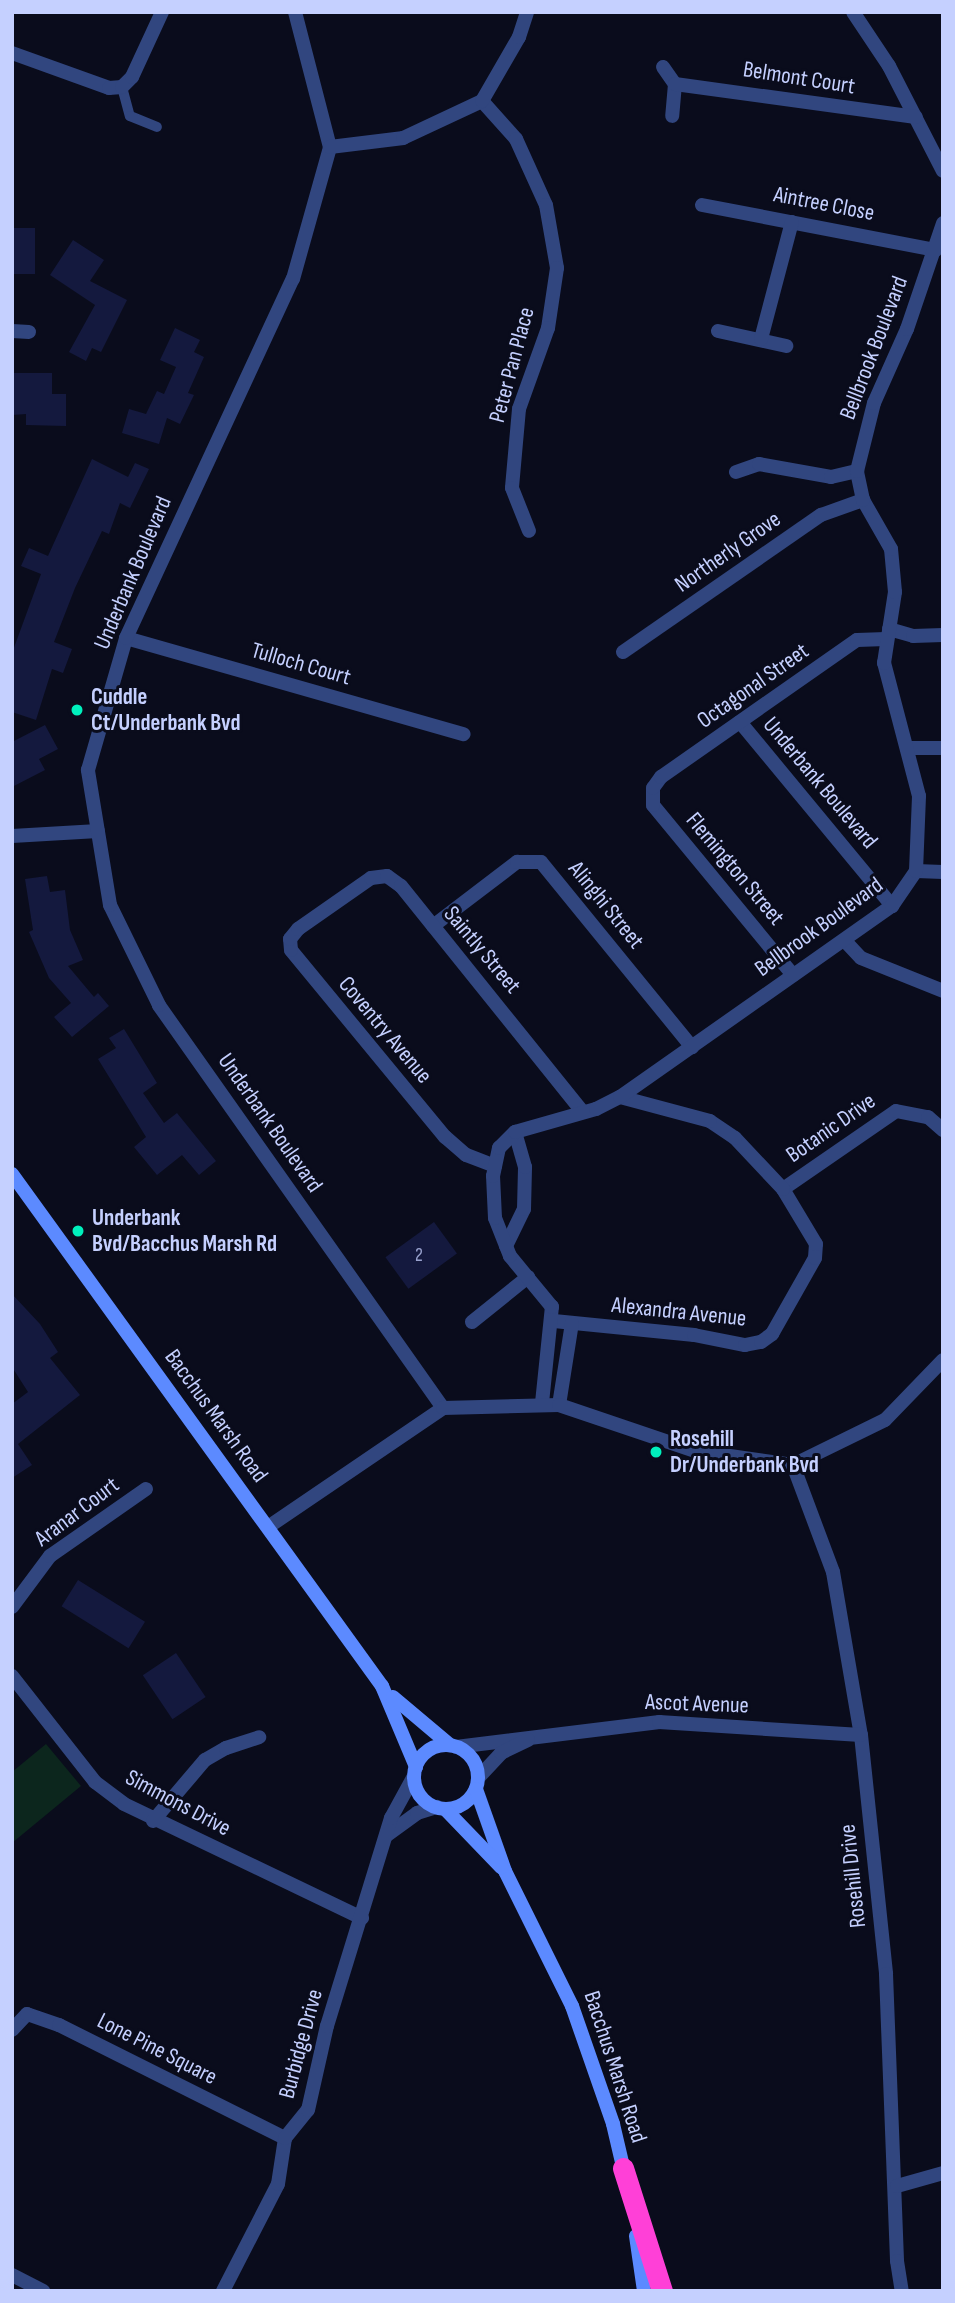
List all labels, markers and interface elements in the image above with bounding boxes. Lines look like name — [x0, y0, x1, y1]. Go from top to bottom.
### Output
street label: Belmont Court — [741, 56, 857, 100]
street label: Aintree Close — [771, 181, 877, 227]
street label: Bellbrook Boulevard — [834, 272, 914, 424]
street label: Peter Pan Place — [483, 304, 541, 426]
street label: Underbank Boulevard — [88, 492, 178, 654]
street label: Northerly Grove — [670, 505, 786, 599]
street label: Tulloch Court — [248, 637, 354, 691]
street label: Octagonal Street — [692, 637, 814, 735]
place label: Cuddle Ct/Underbank Bvd — [91, 683, 241, 737]
marker: Cuddle Ct/Underbank Bvd — [69, 702, 85, 718]
street label: Underbank Boulevard — [757, 712, 883, 854]
street label: Flemington Street — [680, 807, 790, 931]
street label: Alinghi Street — [562, 856, 650, 954]
street label: Bellbrook Boulevard — [750, 871, 888, 983]
street label: Saintly Street — [438, 901, 526, 999]
street label: Coventry Avenue — [332, 971, 438, 1089]
street label: Underbank Boulevard — [212, 1048, 328, 1198]
street label: Botanic Drive — [781, 1087, 881, 1169]
place label: Underbank Bvd/Bacchus Marsh Rd — [92, 1204, 277, 1258]
marker: Underbank Bvd/Bacchus Marsh Rd — [70, 1223, 86, 1239]
house number: 2 — [415, 1245, 423, 1267]
street label: Alexandra Avenue — [610, 1291, 748, 1333]
street label: Bacchus Marsh Road — [158, 1344, 274, 1488]
place label: Rosehill Dr/Underbank Bvd — [670, 1425, 819, 1479]
marker: Rosehill Dr/Underbank Bvd — [648, 1444, 664, 1460]
street label: Aranar Court — [29, 1471, 125, 1553]
street label: Ascot Avenue — [645, 1688, 749, 1720]
street label: Simmons Drive — [121, 1764, 235, 1842]
street label: Rosehill Drive — [834, 1823, 872, 1929]
street label: Burbidge Drive — [273, 1986, 329, 2102]
street label: Bacchus Marsh Road — [578, 1988, 652, 2146]
street label: Lone Pine Square — [93, 2007, 221, 2091]

